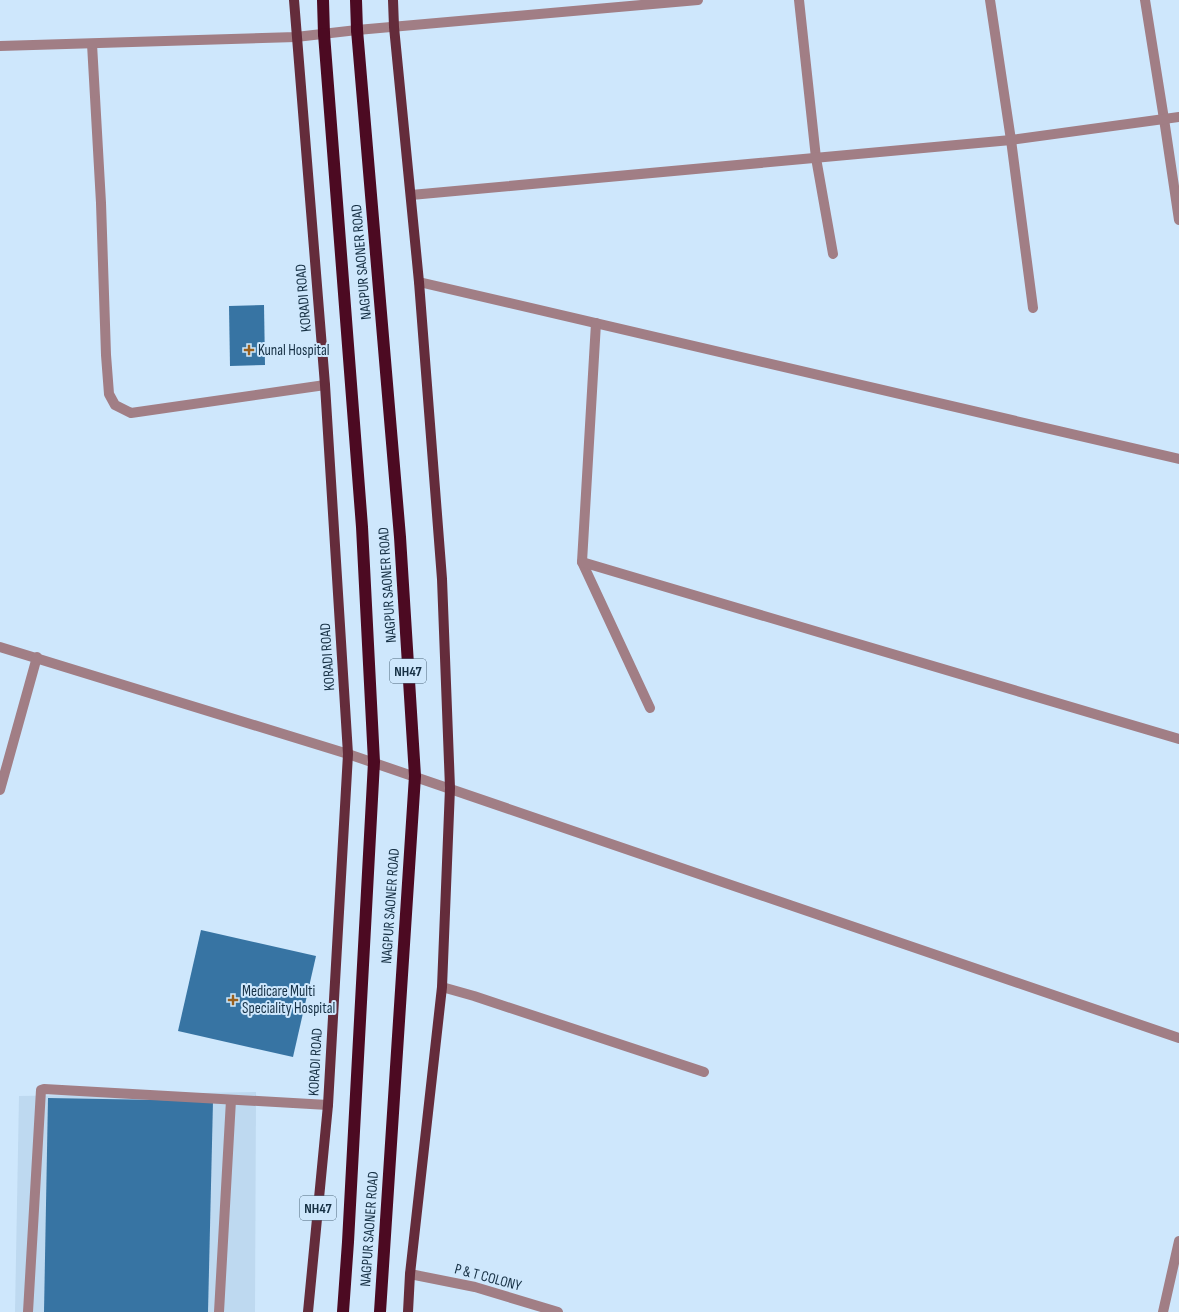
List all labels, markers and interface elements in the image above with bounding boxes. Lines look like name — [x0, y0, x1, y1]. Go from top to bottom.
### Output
street label: NAGPUR SAONER ROAD — [347, 203, 376, 320]
street label: KORADI ROAD — [291, 263, 316, 333]
place label: Kunal Hospital — [258, 341, 330, 360]
marker: Kunal Hospital — [243, 344, 255, 356]
street label: NAGPUR SAONER ROAD — [374, 527, 401, 643]
street label: KORADI ROAD — [316, 622, 339, 692]
road number: NH47 — [390, 659, 426, 683]
street label: NAGPUR SAONER ROAD — [377, 848, 404, 964]
place label: Medicare Multi Speciality Hospital — [242, 982, 335, 1018]
marker: Medicare Multi Speciality Hospital — [227, 994, 239, 1006]
street label: KORADI ROAD — [304, 1028, 327, 1096]
street label: NAGPUR SAONER ROAD — [356, 1171, 383, 1287]
road number: NH47 — [300, 1196, 336, 1220]
street label: P & T COLONY — [452, 1259, 524, 1296]

